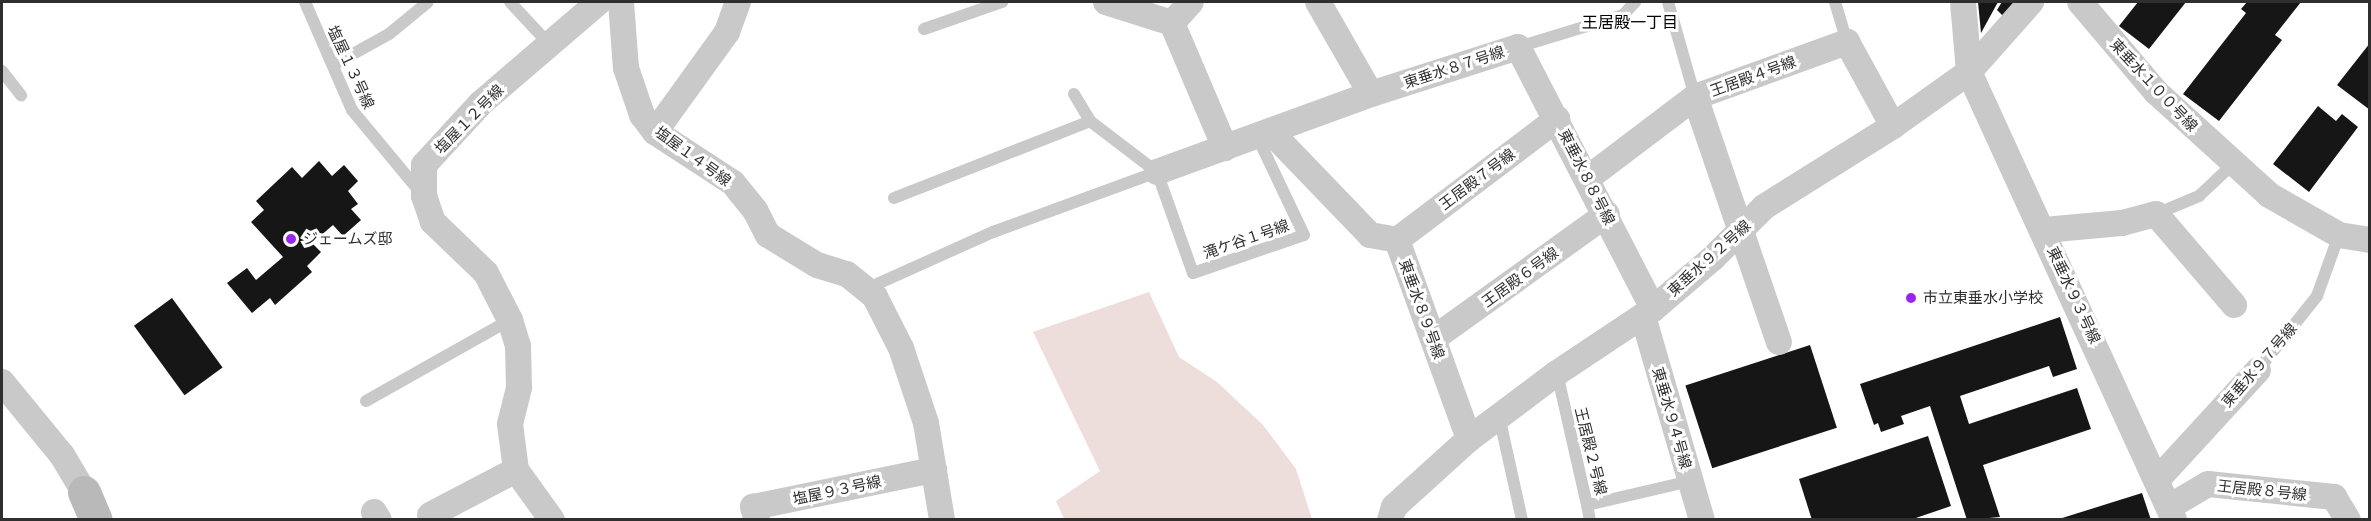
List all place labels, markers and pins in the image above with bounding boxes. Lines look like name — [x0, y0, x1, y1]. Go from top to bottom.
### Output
place label: ジェームズ邸 — [303, 230, 393, 248]
marker: ジェームズ邸 — [284, 232, 298, 246]
place label: 市立東垂水小学校 — [1923, 289, 2043, 307]
marker: 市立東垂水小学校 — [1904, 291, 1918, 305]

